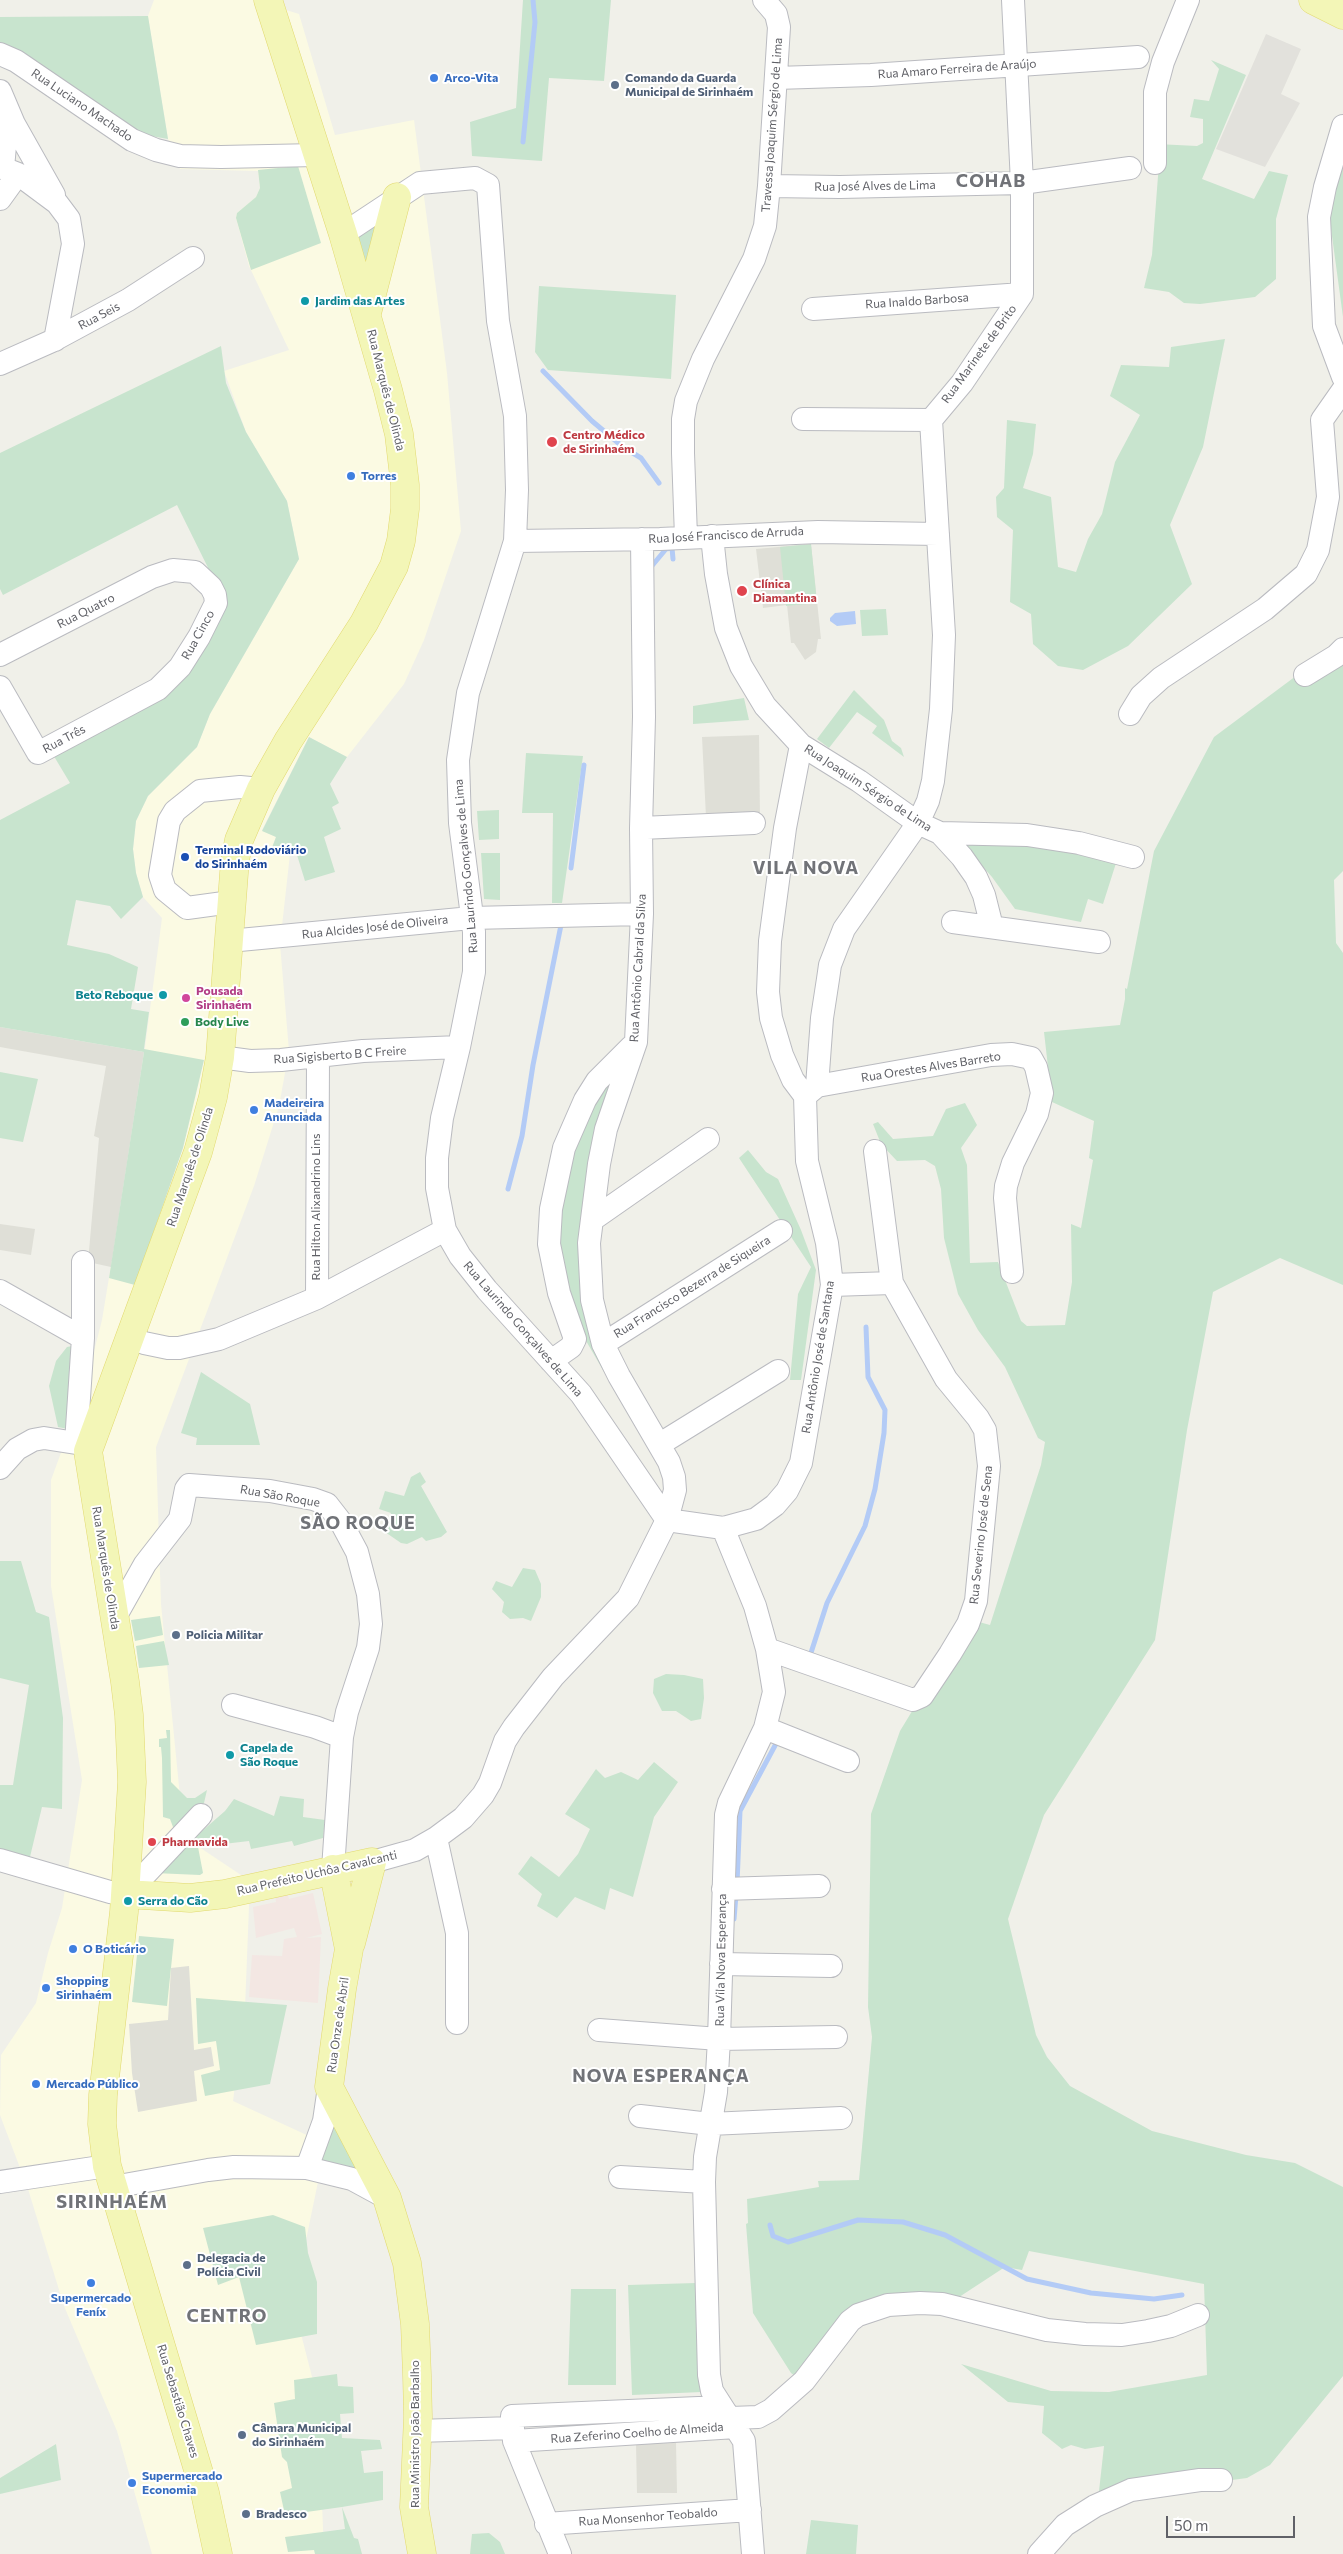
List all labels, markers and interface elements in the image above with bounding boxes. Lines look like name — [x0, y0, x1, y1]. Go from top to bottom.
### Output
street label: Travessa Joaquim Sérgio de Lima — [759, 37, 785, 213]
street label: Rua Amaro Ferreira de Araújo — [877, 56, 1037, 82]
street label: Rua Luciano Machado — [29, 66, 135, 144]
place label: Arco-Vita — [444, 71, 498, 85]
place label: Comando da Guarda Municipal de Sirinhaém — [625, 71, 753, 99]
marker: Arco-Vita — [428, 72, 440, 84]
marker: Comando da Guarda Municipal de Sirinhaém — [609, 79, 621, 91]
district label: COHAB — [955, 170, 1027, 192]
street label: Rua José Alves de Lima — [814, 178, 936, 194]
street label: Rua Inaldo Barbosa — [865, 290, 969, 312]
place label: Jardim das Artes — [315, 294, 405, 308]
marker: Jardim das Artes — [299, 295, 311, 307]
street label: Rua Seis — [76, 299, 122, 333]
street label: Rua Marinete de Brito — [938, 302, 1020, 406]
street label: Rua Marquês de Olinda — [364, 328, 408, 452]
place label: Centro Médico de Sirinhaém — [563, 428, 645, 456]
marker: Centro Médico de Sirinhaém — [545, 435, 559, 449]
place label: Torres — [361, 469, 397, 483]
marker: Torres — [345, 470, 357, 482]
street label: Rua José Francisco de Arruda — [648, 524, 804, 546]
place label: Clínica Diamantina — [753, 577, 817, 605]
marker: Clínica Diamantina — [735, 584, 749, 598]
street label: Rua Quatro — [55, 590, 117, 632]
street label: Rua Cinco — [178, 608, 218, 662]
street label: Rua Três — [40, 722, 88, 756]
street label: Rua Joaquim Sérgio de Lima — [802, 741, 934, 835]
street label: Rua Laurindo Gonçalves de Lima — [451, 778, 481, 954]
place label: Terminal Rodoviário do Sirinhaém — [195, 843, 306, 871]
marker: Terminal Rodoviário do Sirinhaém — [179, 851, 191, 863]
district label: VILA NOVA — [752, 857, 860, 879]
street label: Rua Antônio Cabral da Silva — [627, 893, 649, 1043]
street label: Rua Alcides José de Oliveira — [301, 912, 449, 942]
place label: Pousada Sirinhaém — [196, 984, 252, 1012]
place label: Beto Reboque — [76, 988, 153, 1002]
marker: Beto Reboque — [157, 989, 169, 1001]
marker: Pousada Sirinhaém — [180, 992, 192, 1004]
place label: Body Live — [195, 1015, 249, 1029]
marker: Body Live — [179, 1016, 191, 1028]
street label: Rua Sigisberto B C Freire — [273, 1043, 407, 1067]
street label: Rua Orestes Alves Barreto — [860, 1049, 1002, 1085]
place label: Madeireira Anunciada — [264, 1096, 324, 1124]
marker: Madeireira Anunciada — [248, 1104, 260, 1116]
street label: Rua Marquês de Olinda — [164, 1105, 216, 1229]
street label: Rua Hilton Alixandrino Lins — [309, 1134, 323, 1280]
street label: Rua Francisco Bezerra de Siqueira — [611, 1233, 773, 1341]
street label: Rua Laurindo Gonçalves de Lima — [460, 1258, 586, 1400]
street label: Rua Antônio José de Santana — [799, 1280, 837, 1434]
street label: Rua Severino José de Sena — [967, 1465, 995, 1605]
street label: Rua São Roque — [239, 1482, 321, 1510]
street label: Rua Marquês de Olinda — [89, 1505, 123, 1631]
district label: SÃO ROQUE — [299, 1512, 417, 1534]
place label: Policia Militar — [186, 1628, 263, 1642]
marker: Policia Militar — [170, 1629, 182, 1641]
place label: Capela de São Roque — [240, 1741, 298, 1769]
marker: Capela de São Roque — [224, 1749, 236, 1761]
place label: Pharmavida — [162, 1835, 228, 1849]
marker: Pharmavida — [146, 1836, 158, 1848]
street label: Rua Prefeito Uchôa Cavalcanti — [236, 1848, 398, 1898]
street label: Rua Vila Nova Esperança — [713, 1893, 729, 2027]
place label: Serra do Cão — [138, 1894, 208, 1908]
marker: Serra do Cão — [122, 1895, 134, 1907]
place label: O Boticário — [83, 1942, 146, 1956]
marker: O Boticário — [67, 1943, 79, 1955]
place label: Shopping Sirinhaém — [56, 1974, 112, 2002]
street label: Rua Onze de Abril — [324, 1976, 352, 2074]
marker: Shopping Sirinhaém — [40, 1982, 52, 1994]
district label: NOVA ESPERANÇA — [570, 2065, 752, 2087]
place label: Mercado Público — [46, 2077, 139, 2091]
marker: Mercado Público — [30, 2078, 42, 2090]
district label: SIRINHAÉM — [55, 2191, 169, 2213]
place label: Delegacia de Polícia Civil — [197, 2251, 266, 2279]
marker: Delegacia de Polícia Civil — [181, 2259, 193, 2271]
marker: Supermercado Feníx — [85, 2277, 97, 2289]
place label: Supermercado Feníx — [51, 2291, 131, 2319]
district label: CENTRO — [186, 2305, 268, 2327]
street label: Rua Sebastião Chaves — [154, 2342, 202, 2460]
street label: Rua Ministro João Barbalho — [408, 2360, 422, 2508]
street label: Rua Zeferino Coelho de Almeida — [550, 2420, 724, 2446]
place label: Câmara Municipal do Sirinhaém — [252, 2421, 351, 2449]
marker: Câmara Municipal do Sirinhaém — [236, 2429, 248, 2441]
place label: Supermercado Economia — [142, 2469, 222, 2497]
marker: Supermercado Economia — [126, 2477, 138, 2489]
street label: Rua Monsenhor Teobaldo — [578, 2505, 718, 2529]
scale bar — [1168, 2506, 1297, 2538]
place label: Bradesco — [256, 2507, 307, 2521]
marker: Bradesco — [240, 2508, 252, 2520]
text: 50 m — [1174, 2516, 1208, 2534]

